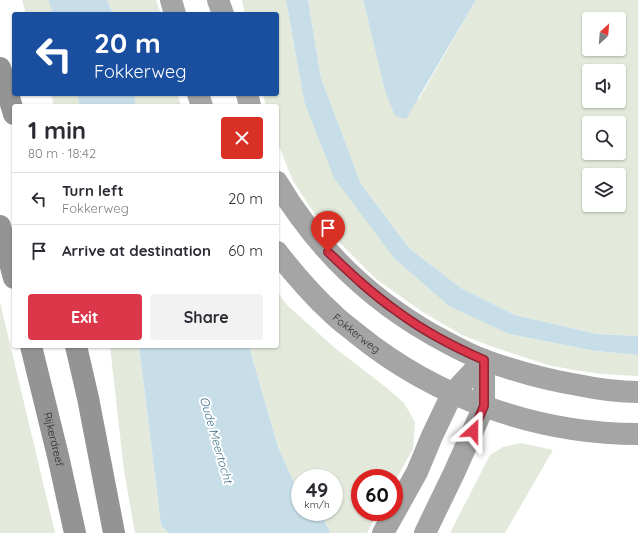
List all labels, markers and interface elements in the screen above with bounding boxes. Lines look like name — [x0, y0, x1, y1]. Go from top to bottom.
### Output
north arrow — [582, 12, 626, 56]
map controls — [582, 12, 626, 212]
text: 20 m — [94, 25, 161, 60]
icon: left — [28, 28, 80, 80]
text: Fokkerweg — [94, 60, 186, 83]
button: sound — [582, 64, 626, 108]
text: 1 min — [28, 115, 86, 145]
button: search — [582, 116, 626, 160]
button: close — [221, 117, 263, 159]
text: 80 m · 18:42 — [28, 145, 96, 161]
button: layers — [582, 168, 626, 212]
text: Turn left — [62, 181, 124, 200]
icon: left — [28, 188, 50, 210]
text: 20 m — [228, 189, 263, 208]
text: Fokkerweg — [62, 200, 129, 216]
pin — [311, 211, 345, 252]
icon: arrive — [317, 217, 339, 239]
icon: arrive — [28, 240, 50, 262]
text: Arrive at destination — [62, 241, 211, 260]
text: 60 m — [228, 241, 263, 260]
button: Exit — [28, 294, 142, 340]
button: Share — [150, 294, 263, 340]
street label: Fokkerweg — [330, 310, 383, 356]
water label: Oude Meertocht — [197, 395, 237, 487]
position arrow — [452, 410, 494, 452]
street label: Rijkerdreef — [40, 411, 67, 468]
speed limit sign: 60 — [351, 469, 403, 521]
text: 49 — [306, 477, 328, 502]
text: km/h — [304, 498, 330, 511]

